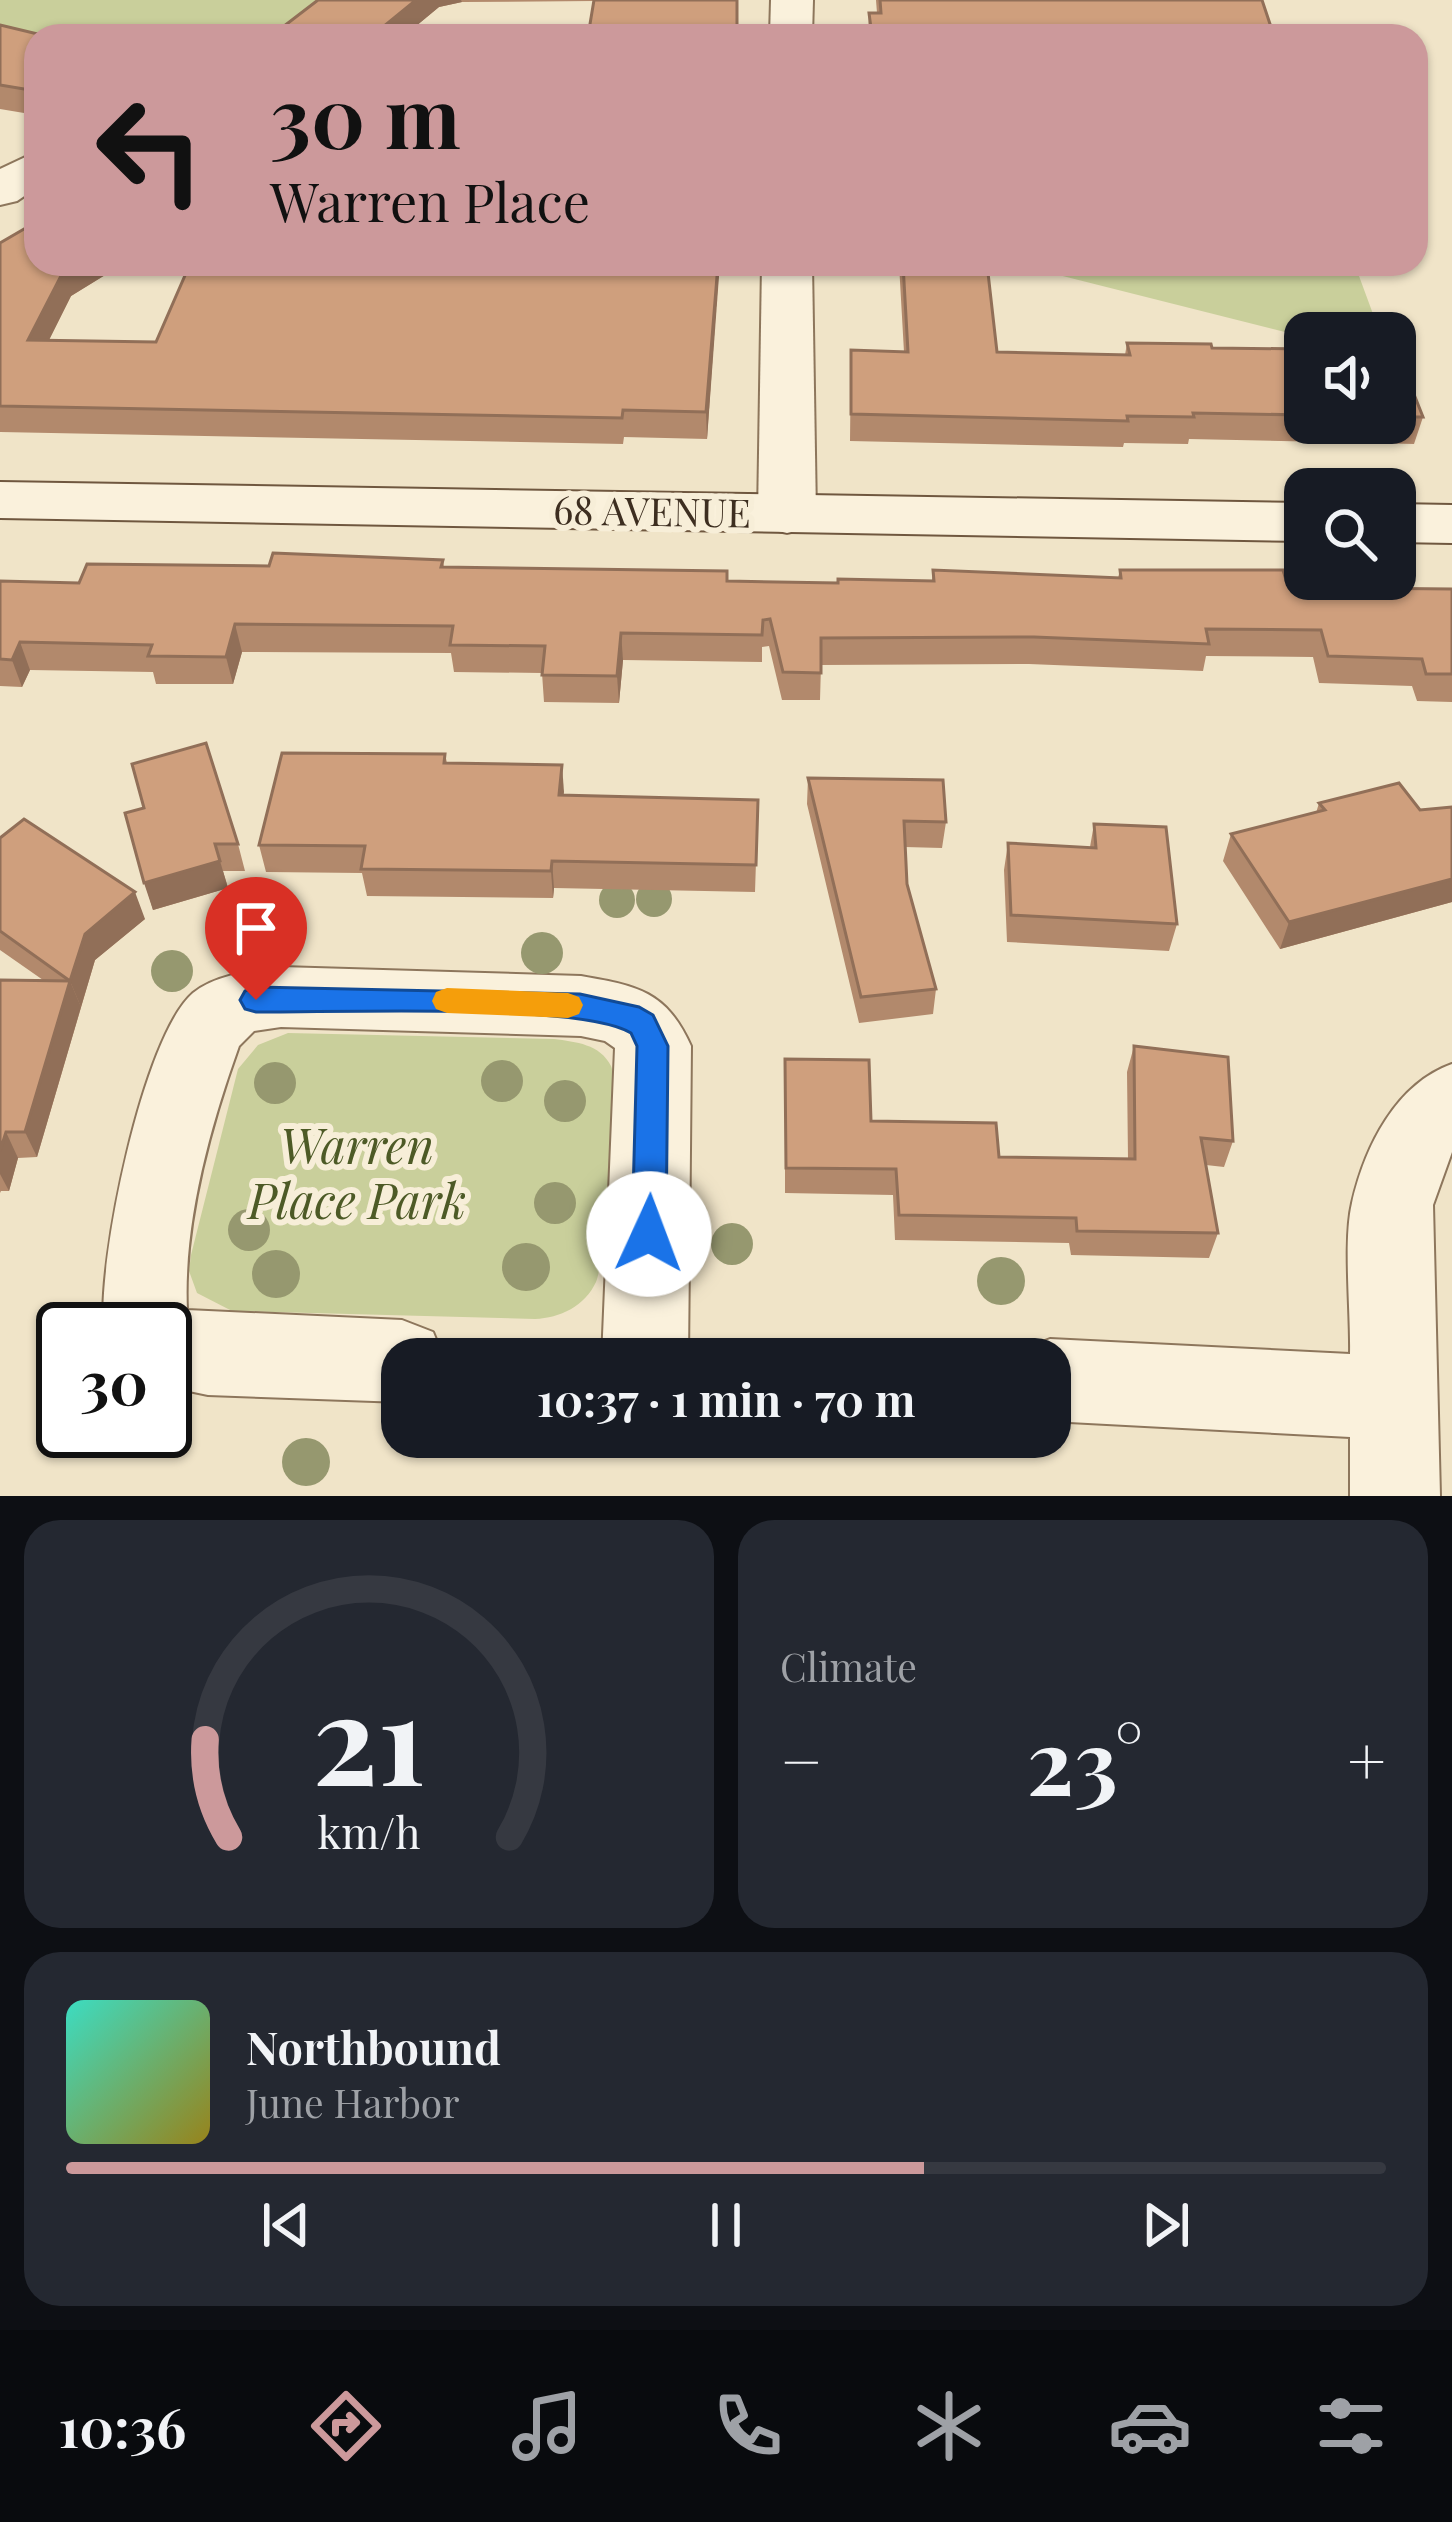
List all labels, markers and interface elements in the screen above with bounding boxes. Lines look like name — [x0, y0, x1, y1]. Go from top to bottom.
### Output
text: 30 m — [270, 58, 461, 170]
icon: left — [72, 72, 228, 228]
text: Warren Place — [270, 165, 590, 237]
map controls — [1284, 312, 1416, 600]
button: sound — [1284, 312, 1416, 444]
button: search — [1284, 468, 1416, 600]
street label: 68 AVENUE — [553, 482, 751, 538]
pin — [205, 877, 307, 1000]
icon: arrive — [223, 895, 289, 961]
park label: Warren Place Park — [246, 1112, 466, 1231]
position arrow — [586, 1171, 712, 1297]
speed limit sign: 30 — [36, 1302, 192, 1458]
text: 10:37 · 1 min · 70 m — [537, 1368, 915, 1428]
text: Climate — [780, 1640, 917, 1692]
text: 21 — [312, 1651, 426, 1817]
text: 23° — [1027, 1699, 1143, 1819]
text: − — [780, 1715, 823, 1803]
text: + — [1347, 1715, 1386, 1803]
text: km/h — [318, 1803, 420, 1860]
text: Northbound — [246, 2016, 501, 2076]
text: June Harbor — [246, 2076, 460, 2128]
icon: previous — [253, 2192, 319, 2258]
icon: pause — [693, 2192, 759, 2258]
icon: next — [1133, 2192, 1199, 2258]
icon: directions — [304, 2384, 388, 2468]
icon: music — [505, 2384, 589, 2468]
icon: phone — [706, 2384, 790, 2468]
icon: climate — [907, 2384, 991, 2468]
icon: car — [1108, 2384, 1192, 2468]
icon: filters — [1309, 2384, 1393, 2468]
text: 10:36 — [59, 2390, 186, 2462]

